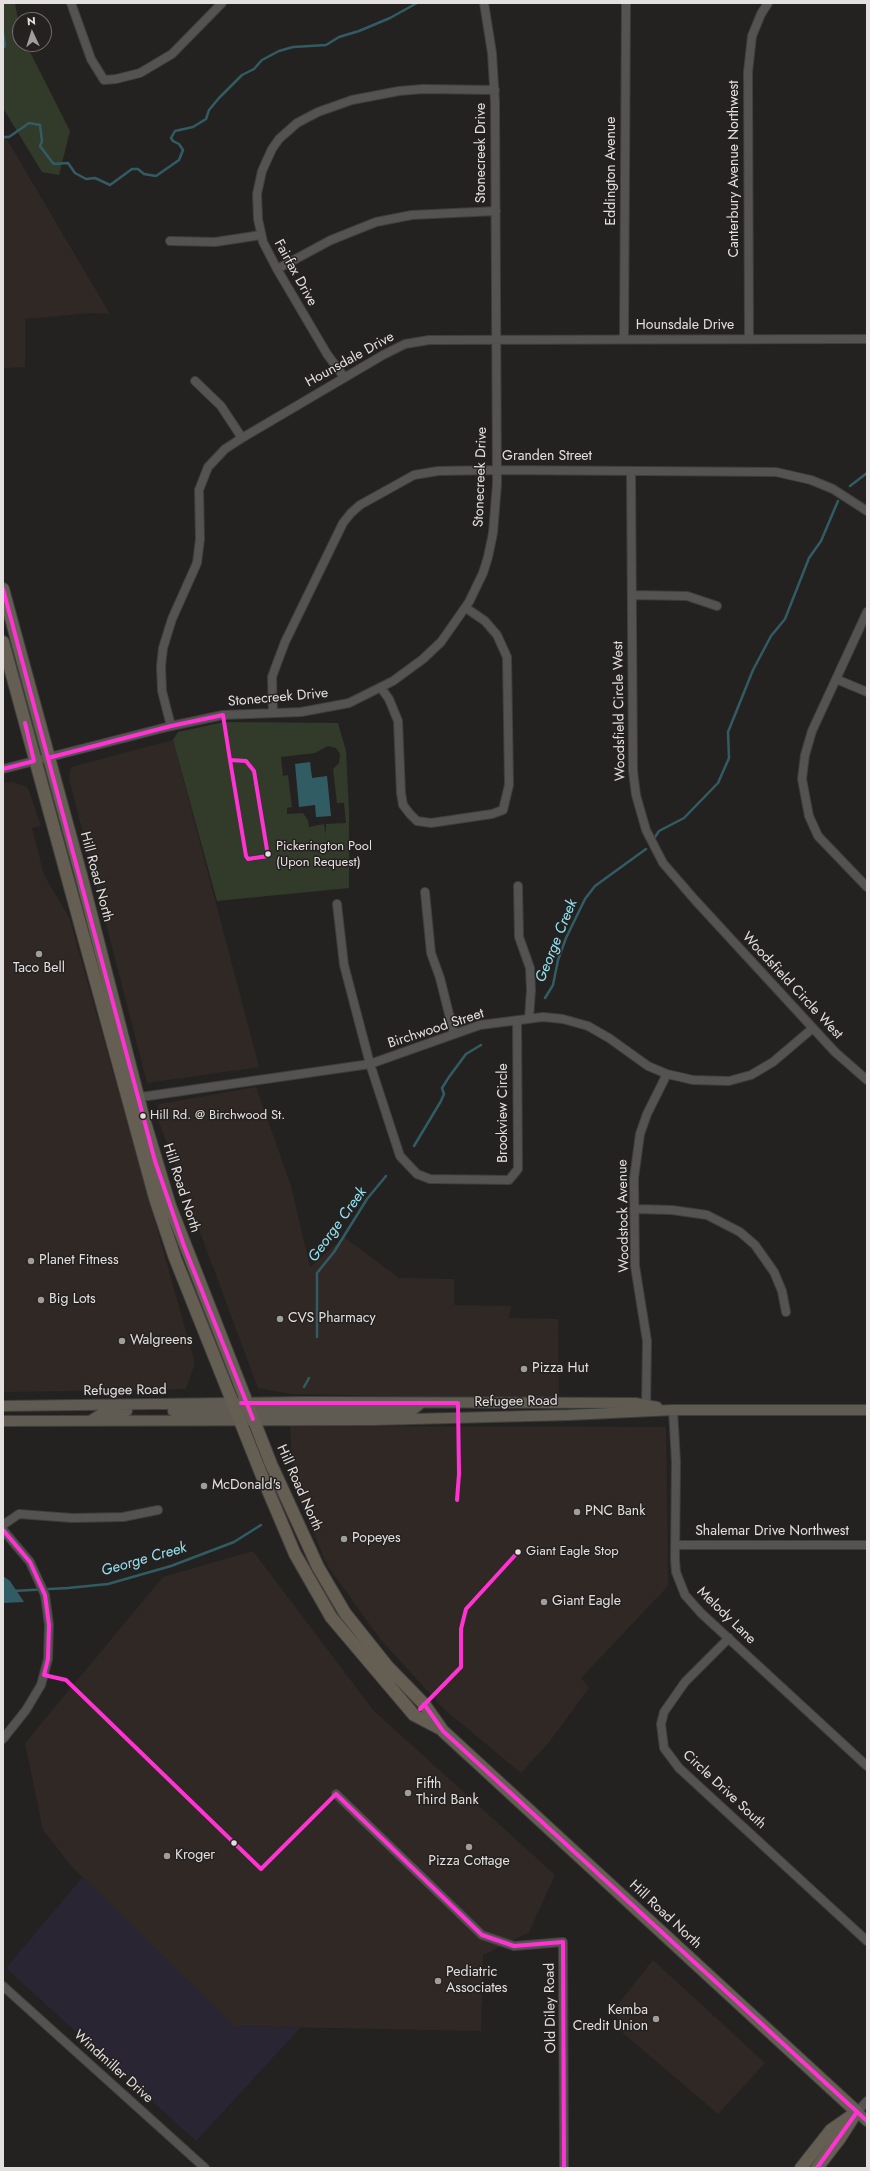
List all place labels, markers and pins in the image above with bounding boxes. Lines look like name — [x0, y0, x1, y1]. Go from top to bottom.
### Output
place label: Pickerington Pool (Upon Request) — [276, 839, 372, 870]
marker: Pickerington Pool (Upon Request) — [263, 849, 273, 859]
marker: Taco Bell — [34, 949, 44, 959]
place label: Taco Bell — [13, 961, 65, 977]
place label: Hill Rd. @ Birchwood St. — [150, 1108, 285, 1124]
marker: Hill Rd. @ Birchwood St. — [138, 1111, 148, 1121]
place label: Planet Fitness — [39, 1253, 119, 1269]
marker: Planet Fitness — [26, 1256, 36, 1266]
place label: Big Lots — [49, 1292, 96, 1308]
marker: Big Lots — [36, 1295, 46, 1305]
place label: CVS Pharmacy — [288, 1311, 376, 1327]
marker: CVS Pharmacy — [275, 1314, 285, 1324]
place label: Walgreens — [130, 1333, 192, 1349]
marker: Walgreens — [117, 1336, 127, 1346]
place label: Pizza Hut — [532, 1361, 588, 1377]
marker: Pizza Hut — [519, 1364, 529, 1374]
place label: McDonald's — [212, 1478, 281, 1494]
marker: McDonald's — [199, 1481, 209, 1491]
place label: PNC Bank — [585, 1504, 645, 1520]
marker: PNC Bank — [572, 1507, 582, 1517]
place label: Popeyes — [352, 1531, 401, 1547]
marker: Popeyes — [339, 1534, 349, 1544]
place label: Giant Eagle Stop — [526, 1544, 619, 1560]
marker: Giant Eagle Stop — [513, 1547, 523, 1557]
place label: Giant Eagle — [552, 1594, 621, 1610]
marker: Giant Eagle — [539, 1597, 549, 1607]
place label: Fifth Third Bank — [416, 1777, 479, 1810]
marker: Fifth Third Bank — [403, 1788, 413, 1798]
unlabelled marker — [229, 1838, 239, 1848]
marker: Pizza Cottage — [464, 1842, 474, 1852]
place label: Kroger — [175, 1848, 215, 1864]
marker: Kroger — [162, 1851, 172, 1861]
place label: Pizza Cottage — [428, 1854, 510, 1870]
place label: Pediatric Associates — [446, 1965, 507, 1998]
marker: Pediatric Associates — [433, 1976, 443, 1986]
place label: Kemba Credit Union — [573, 2003, 648, 2036]
marker: Kemba Credit Union — [651, 2014, 661, 2024]

